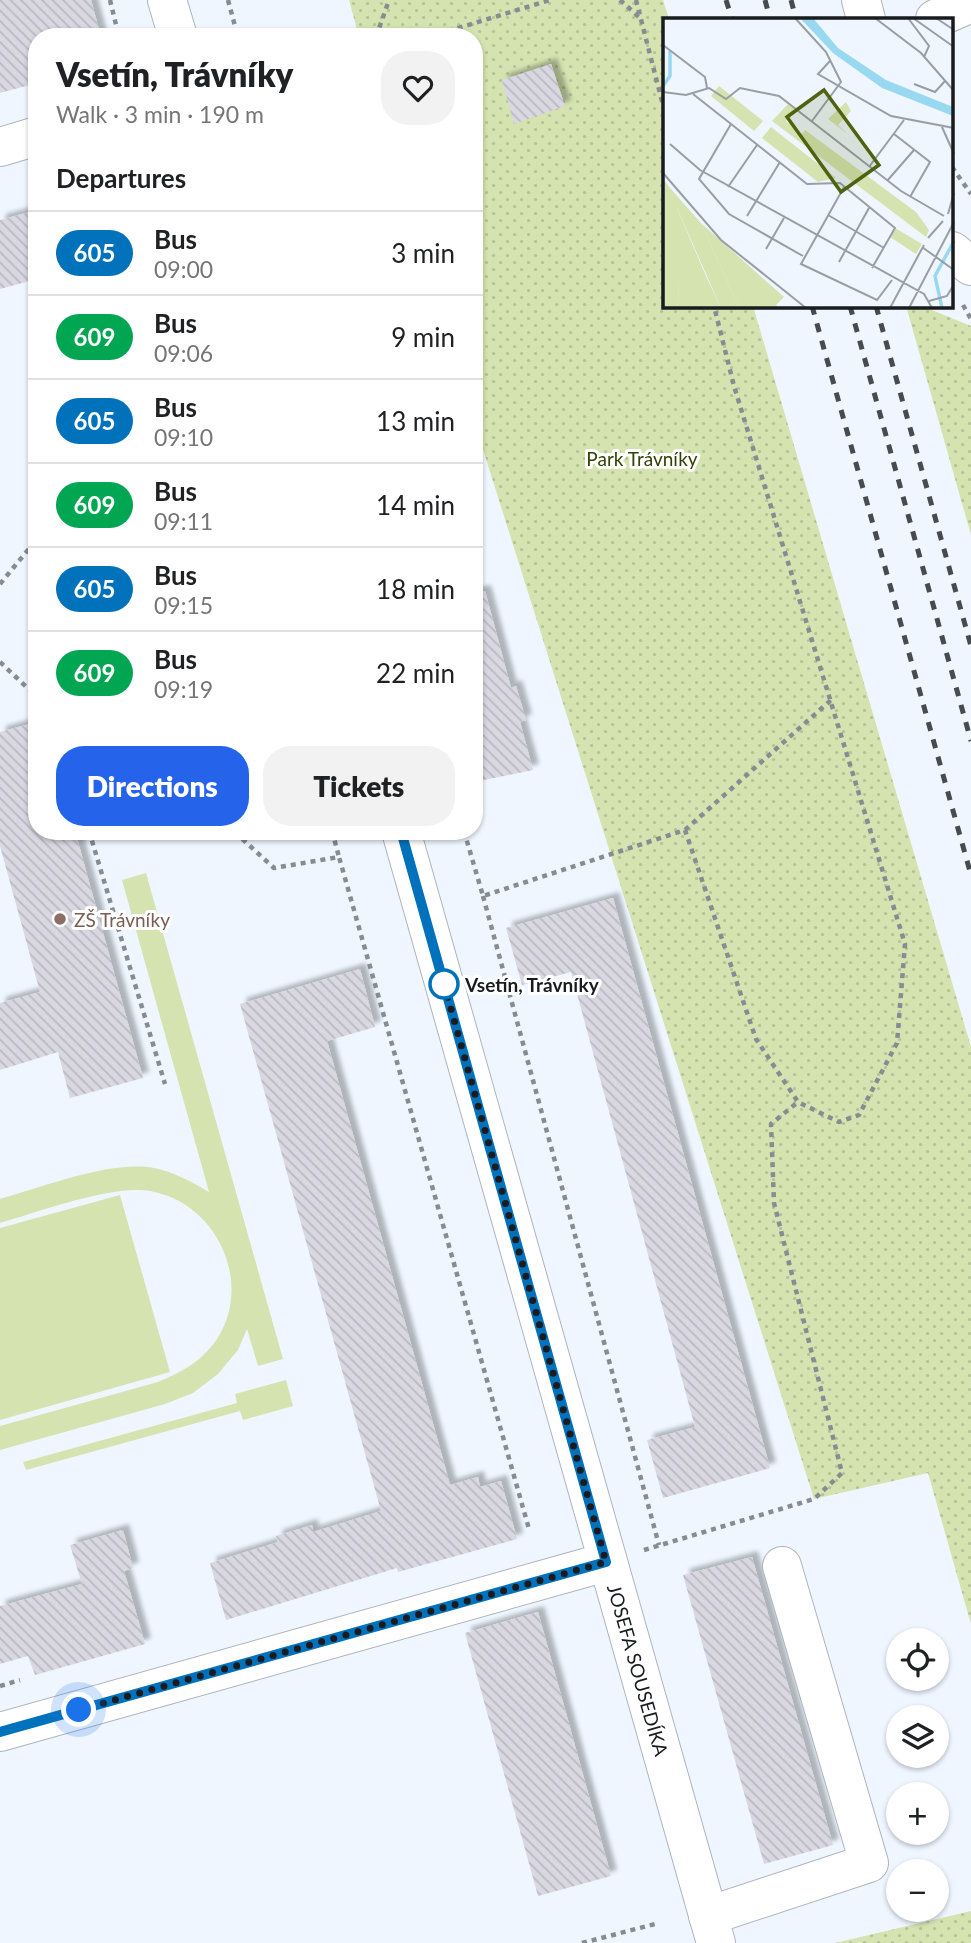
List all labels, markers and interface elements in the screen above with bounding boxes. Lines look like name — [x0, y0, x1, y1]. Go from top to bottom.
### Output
inset map — [663, 18, 954, 308]
button: heart — [381, 51, 455, 125]
text: Vsetín, Trávníky — [56, 54, 293, 94]
text: Walk · 3 min · 190 m — [56, 100, 264, 128]
text: Departures — [56, 162, 186, 194]
text: Bus — [154, 223, 197, 255]
text: 3 min — [391, 237, 455, 269]
text: 605 — [74, 238, 115, 267]
text: 09:00 — [154, 255, 213, 283]
text: Bus — [154, 307, 197, 339]
text: 9 min — [391, 321, 455, 353]
text: 609 — [74, 322, 115, 351]
text: 09:06 — [154, 339, 213, 367]
text: Bus — [154, 391, 197, 423]
text: 13 min — [376, 405, 455, 437]
text: 605 — [74, 406, 115, 435]
text: 09:10 — [154, 423, 213, 451]
park label: Park Trávníky — [586, 447, 698, 470]
text: Bus — [154, 475, 197, 507]
text: 14 min — [376, 489, 455, 521]
text: 609 — [74, 490, 115, 519]
text: 09:11 — [154, 507, 213, 535]
text: Bus — [154, 559, 197, 591]
text: 18 min — [376, 573, 455, 605]
text: 605 — [74, 574, 115, 603]
text: 09:15 — [154, 591, 213, 619]
text: Bus — [154, 643, 197, 675]
text: 22 min — [376, 657, 455, 689]
text: 609 — [74, 658, 115, 687]
text: 09:19 — [154, 675, 213, 703]
button: Directions — [56, 746, 249, 826]
button: Tickets — [263, 746, 455, 826]
place label: ZŠ Trávníky — [74, 908, 170, 931]
marker: ZŠ Trávníky — [52, 911, 68, 927]
marker: Vsetín, Trávníky — [429, 969, 459, 999]
place label: Vsetín, Trávníky — [464, 973, 600, 996]
street label: JOSEFA SOUSEDÍKA — [603, 1582, 674, 1759]
map controls — [886, 1628, 949, 1922]
button: locate — [886, 1628, 949, 1691]
your location — [61, 1692, 96, 1727]
button: layers — [886, 1705, 949, 1768]
button: + — [886, 1782, 949, 1845]
button: − — [886, 1859, 949, 1922]

